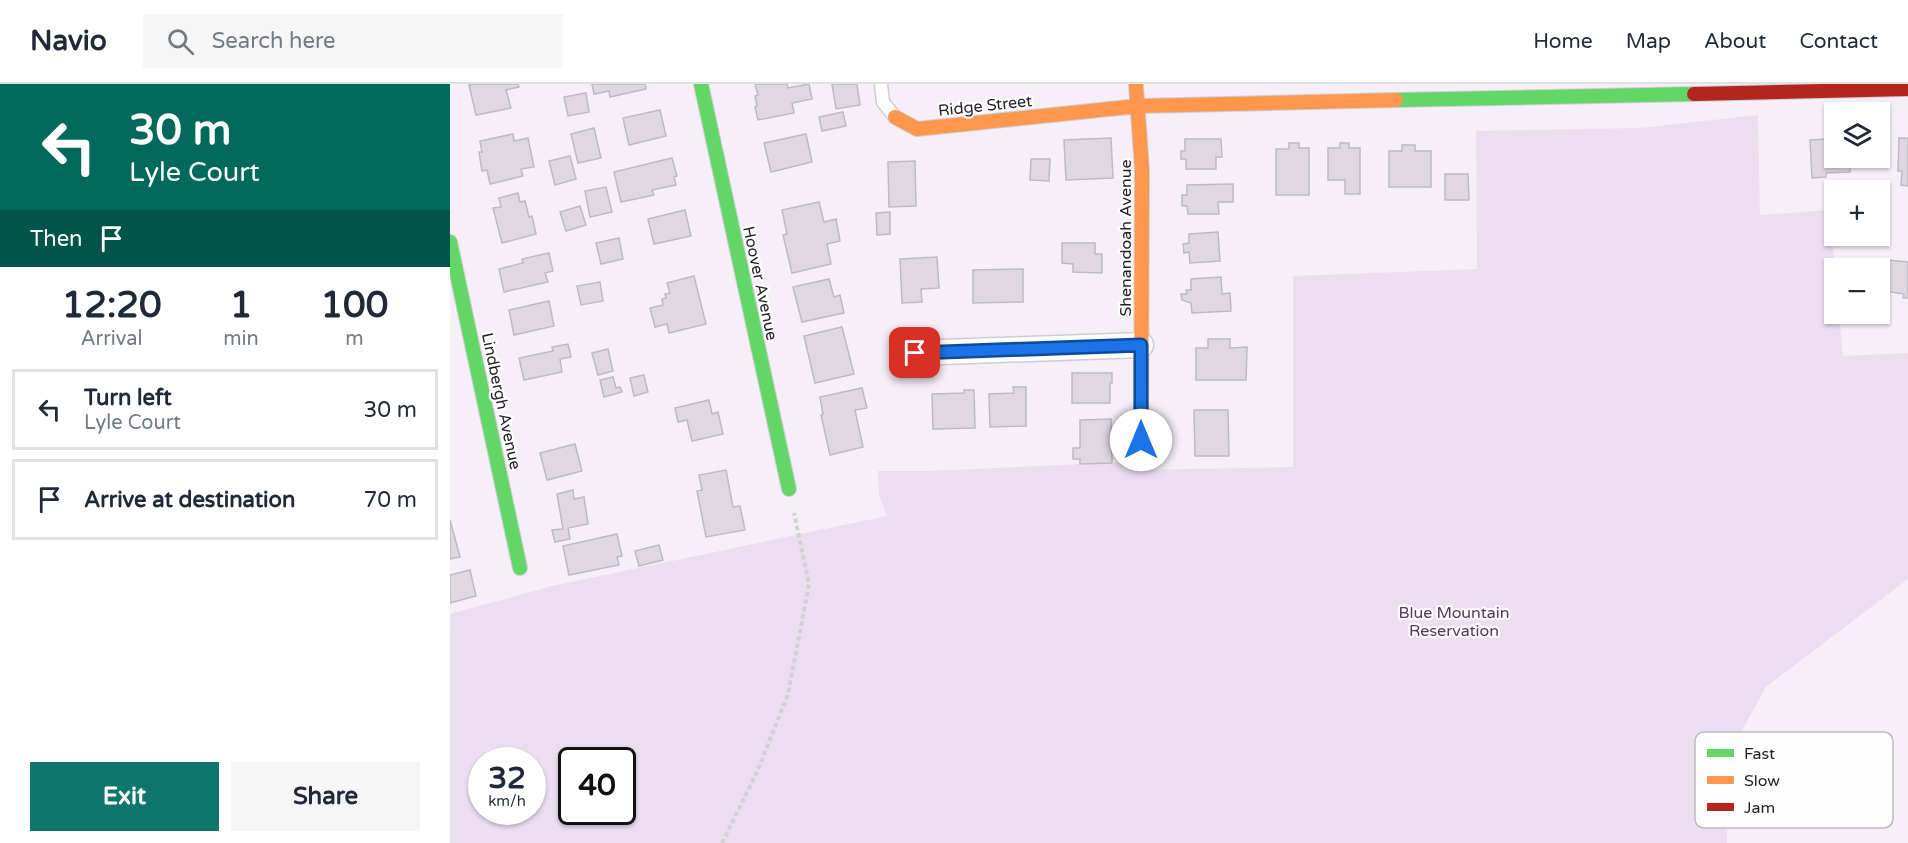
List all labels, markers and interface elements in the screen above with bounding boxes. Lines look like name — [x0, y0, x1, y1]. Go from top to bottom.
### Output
search box — [143, 14, 563, 68]
text: Navio — [30, 24, 107, 58]
icon: search — [164, 25, 197, 58]
text: Search here — [212, 28, 336, 54]
text: Home — [1533, 29, 1593, 54]
text: Map — [1626, 29, 1671, 54]
text: About — [1704, 29, 1766, 54]
text: Contact — [1799, 29, 1878, 54]
street label: Ridge Street — [937, 91, 1033, 121]
map controls — [1824, 102, 1890, 324]
button: layers — [1824, 102, 1890, 168]
text: 30 m — [129, 105, 231, 156]
icon: left — [30, 108, 108, 186]
text: Lyle Court — [129, 156, 260, 189]
street label: Shenandoah Avenue — [1116, 160, 1136, 317]
button: + — [1824, 180, 1890, 246]
icon: arrive — [95, 222, 128, 255]
street label: Hoover Avenue — [738, 224, 782, 342]
text: Then — [30, 226, 83, 252]
button: − — [1824, 258, 1890, 324]
text: 12:20 — [62, 284, 162, 327]
text: 1 — [230, 284, 252, 327]
text: 100 — [320, 284, 388, 327]
text: Arrival — [81, 327, 143, 351]
text: min — [223, 327, 259, 351]
text: m — [345, 327, 364, 351]
pin — [889, 327, 940, 378]
street label: Lindbergh Avenue — [477, 331, 525, 471]
icon: arrive — [898, 336, 931, 369]
text: Turn left — [84, 385, 172, 411]
icon: left — [33, 393, 66, 426]
text: 30 m — [363, 397, 417, 423]
position arrow — [1109, 408, 1173, 472]
text: Lyle Court — [84, 411, 181, 435]
icon: arrive — [33, 483, 66, 516]
text: Arrive at destination — [84, 487, 295, 513]
text: 70 m — [363, 487, 417, 513]
park label: Blue Mountain Reservation — [1398, 603, 1510, 641]
legend — [1695, 732, 1893, 828]
text: Fast — [1744, 744, 1775, 764]
speed limit sign: 40 — [558, 747, 636, 825]
text: 32 — [488, 760, 526, 797]
button: Exit — [30, 762, 219, 831]
button: Share — [231, 762, 420, 831]
text: Slow — [1744, 771, 1780, 791]
text: km/h — [488, 792, 526, 810]
text: Jam — [1744, 798, 1775, 818]

